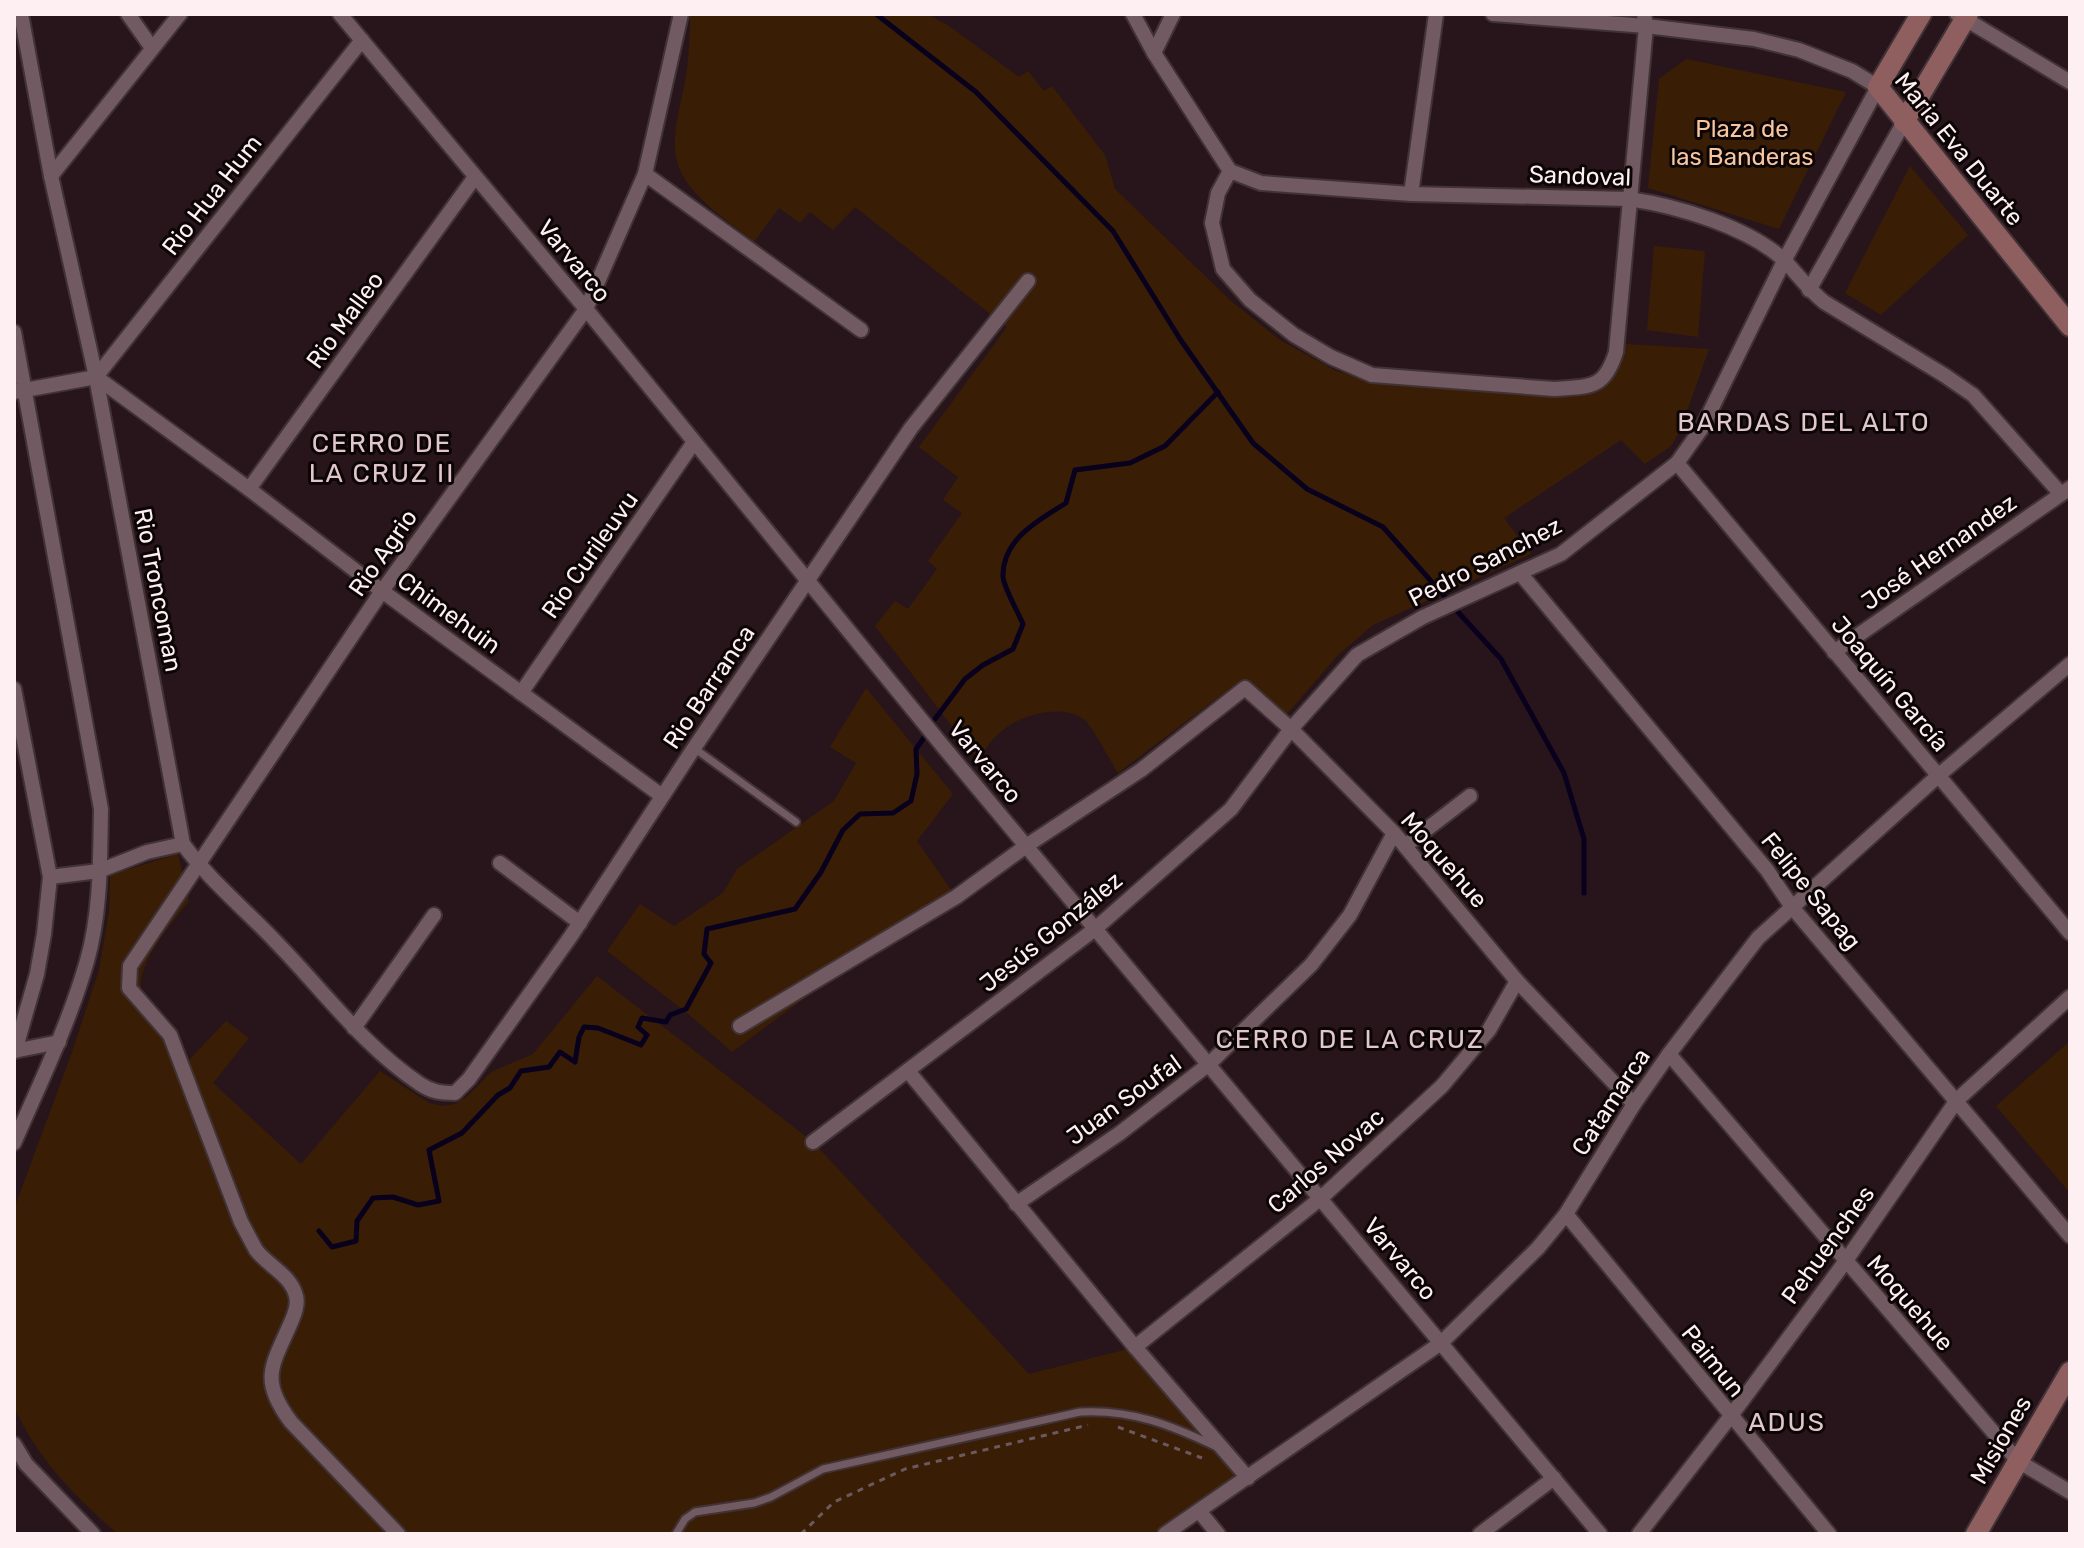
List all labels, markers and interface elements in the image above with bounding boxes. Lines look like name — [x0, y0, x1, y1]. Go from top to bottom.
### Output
street label: Maria Eva Duarte — [1889, 67, 2029, 231]
park label: Plaza de las Banderas — [1670, 115, 1814, 171]
street label: Rio Hua Hum — [156, 129, 268, 261]
street label: Sandoval — [1528, 160, 1632, 192]
street label: Varvarco — [532, 214, 616, 308]
street label: Rio Malleo — [301, 266, 389, 374]
district label: BARDAS DEL ALTO — [1677, 407, 1931, 438]
district label: CERRO DE LA CRUZ II — [309, 428, 455, 489]
street label: Rio Curileuvu — [536, 486, 644, 624]
street label: José Hernandez — [1856, 488, 2022, 616]
street label: Rio Agrio — [343, 504, 423, 602]
street label: Rio Troncoman — [128, 506, 188, 674]
street label: Pedro Sanchez — [1404, 511, 1566, 613]
street label: Chimehuin — [392, 566, 506, 660]
street label: Joaquín García — [1825, 611, 1955, 757]
street label: Rio Barranca — [657, 620, 761, 754]
street label: Varvarco — [943, 715, 1027, 809]
street label: Moquehue — [1395, 806, 1493, 914]
street label: Felipe Sapag — [1755, 827, 1867, 955]
street label: Jesús González — [974, 866, 1128, 998]
district label: CERRO DE LA CRUZ — [1215, 1024, 1485, 1055]
street label: Catamarca — [1566, 1043, 1656, 1161]
street label: Juan Soufal — [1061, 1049, 1187, 1151]
street label: Carlos Novac — [1262, 1103, 1390, 1219]
street label: Pehuenches — [1776, 1180, 1880, 1310]
street label: Varvarco — [1358, 1212, 1442, 1306]
street label: Moquehue — [1861, 1249, 1959, 1357]
street label: Paimun — [1676, 1319, 1750, 1403]
street label: Misiones — [1965, 1391, 2037, 1489]
district label: ADUS — [1748, 1407, 1826, 1438]

